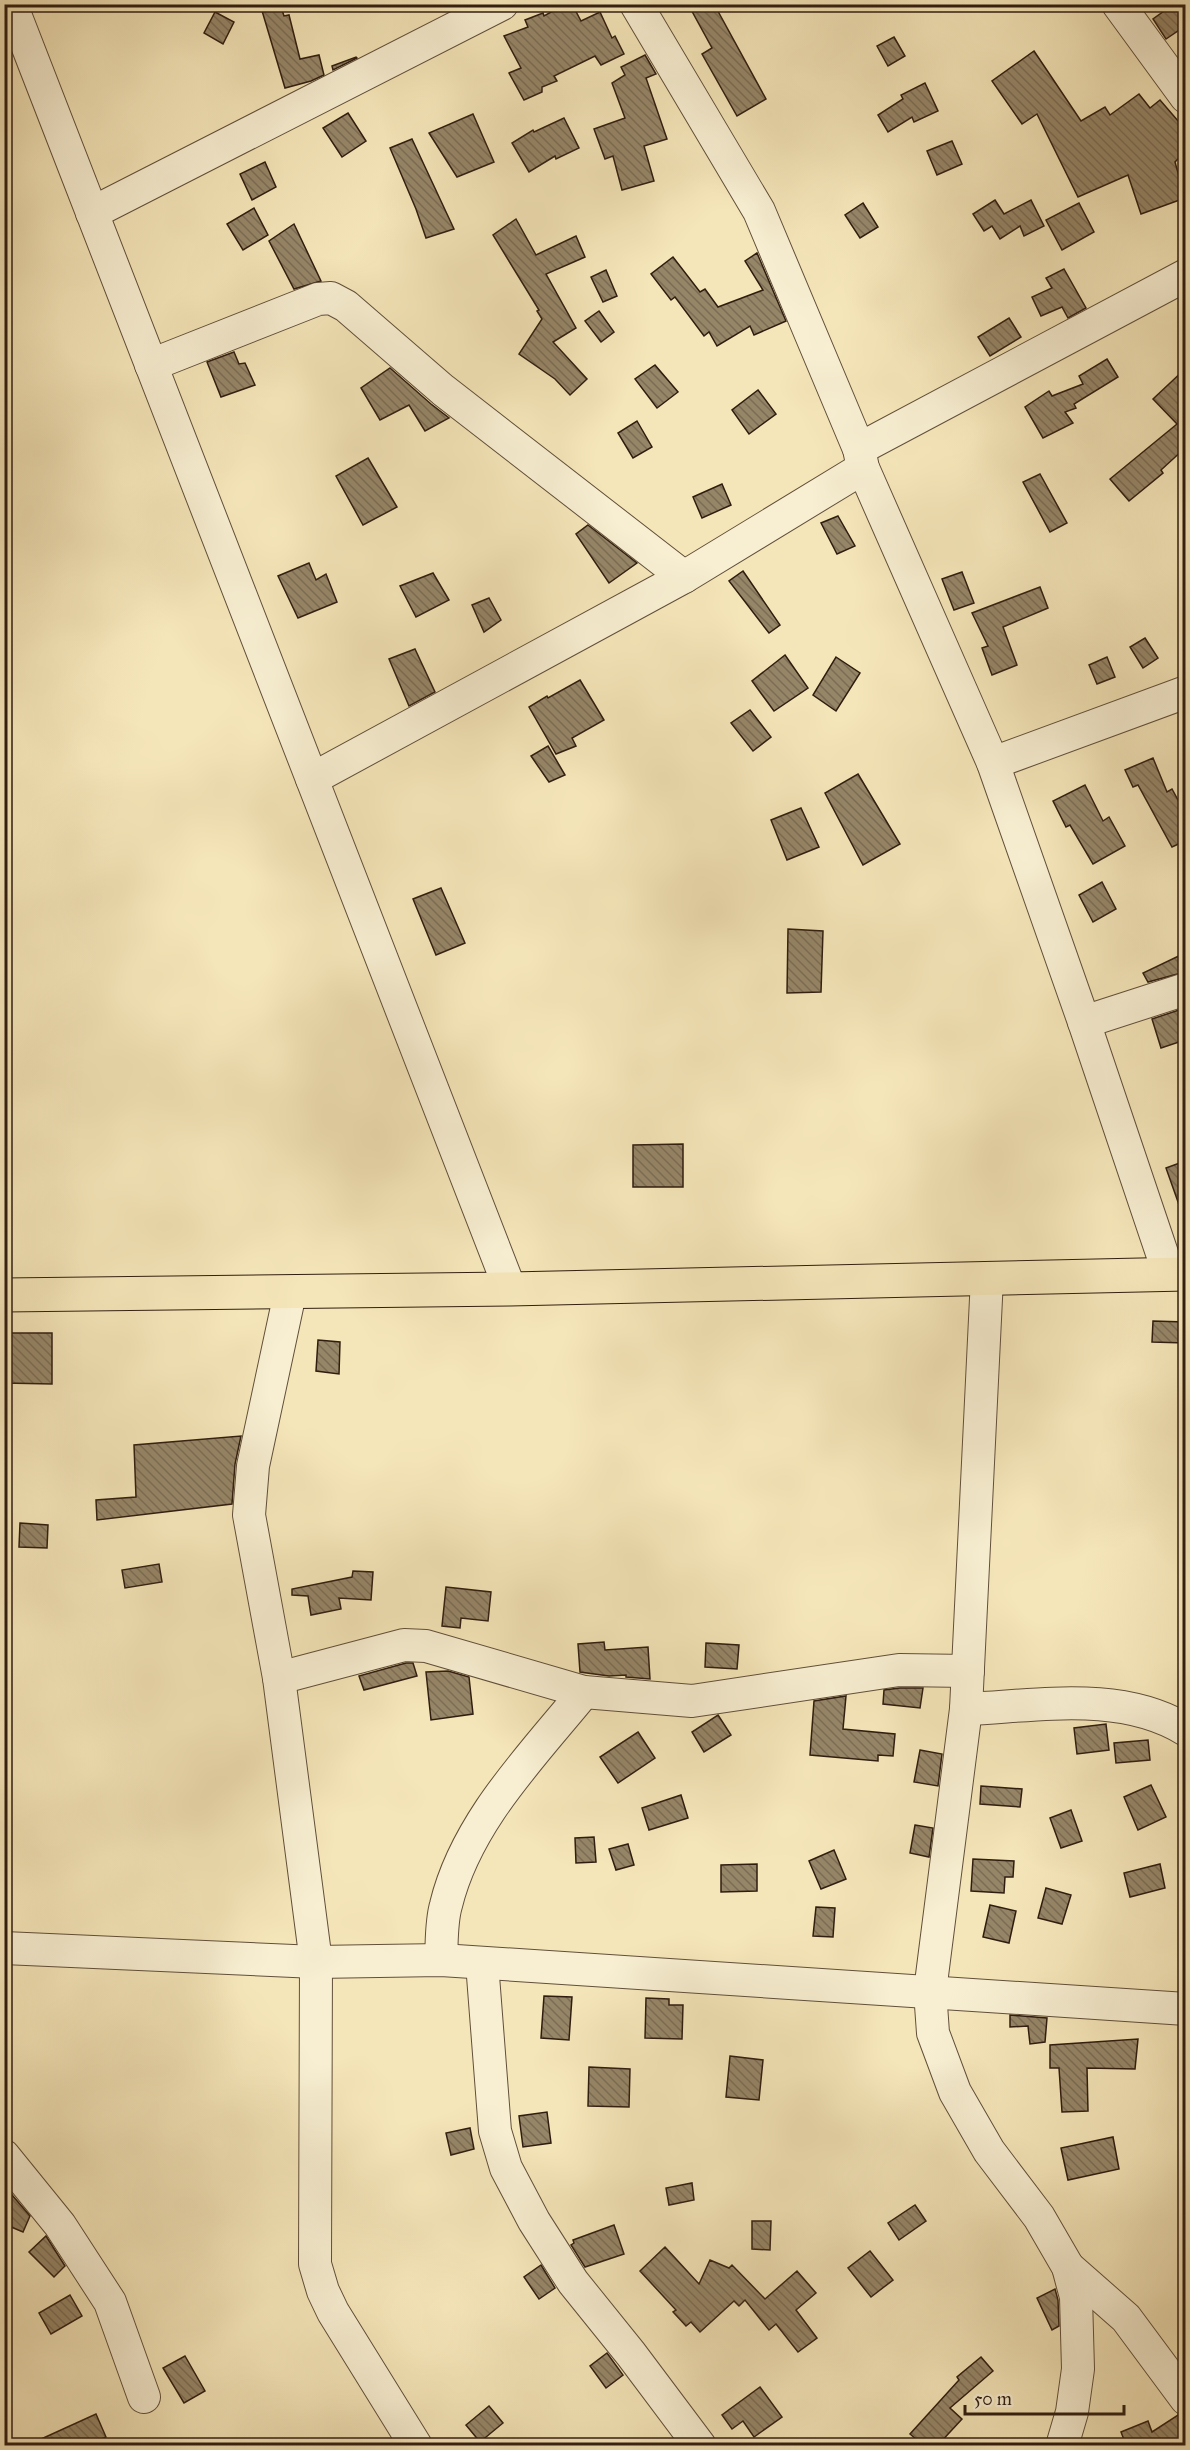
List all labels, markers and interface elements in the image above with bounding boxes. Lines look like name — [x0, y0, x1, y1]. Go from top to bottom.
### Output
scale bar — [965, 2378, 1124, 2416]
text: 50 m — [974, 2388, 1012, 2410]

